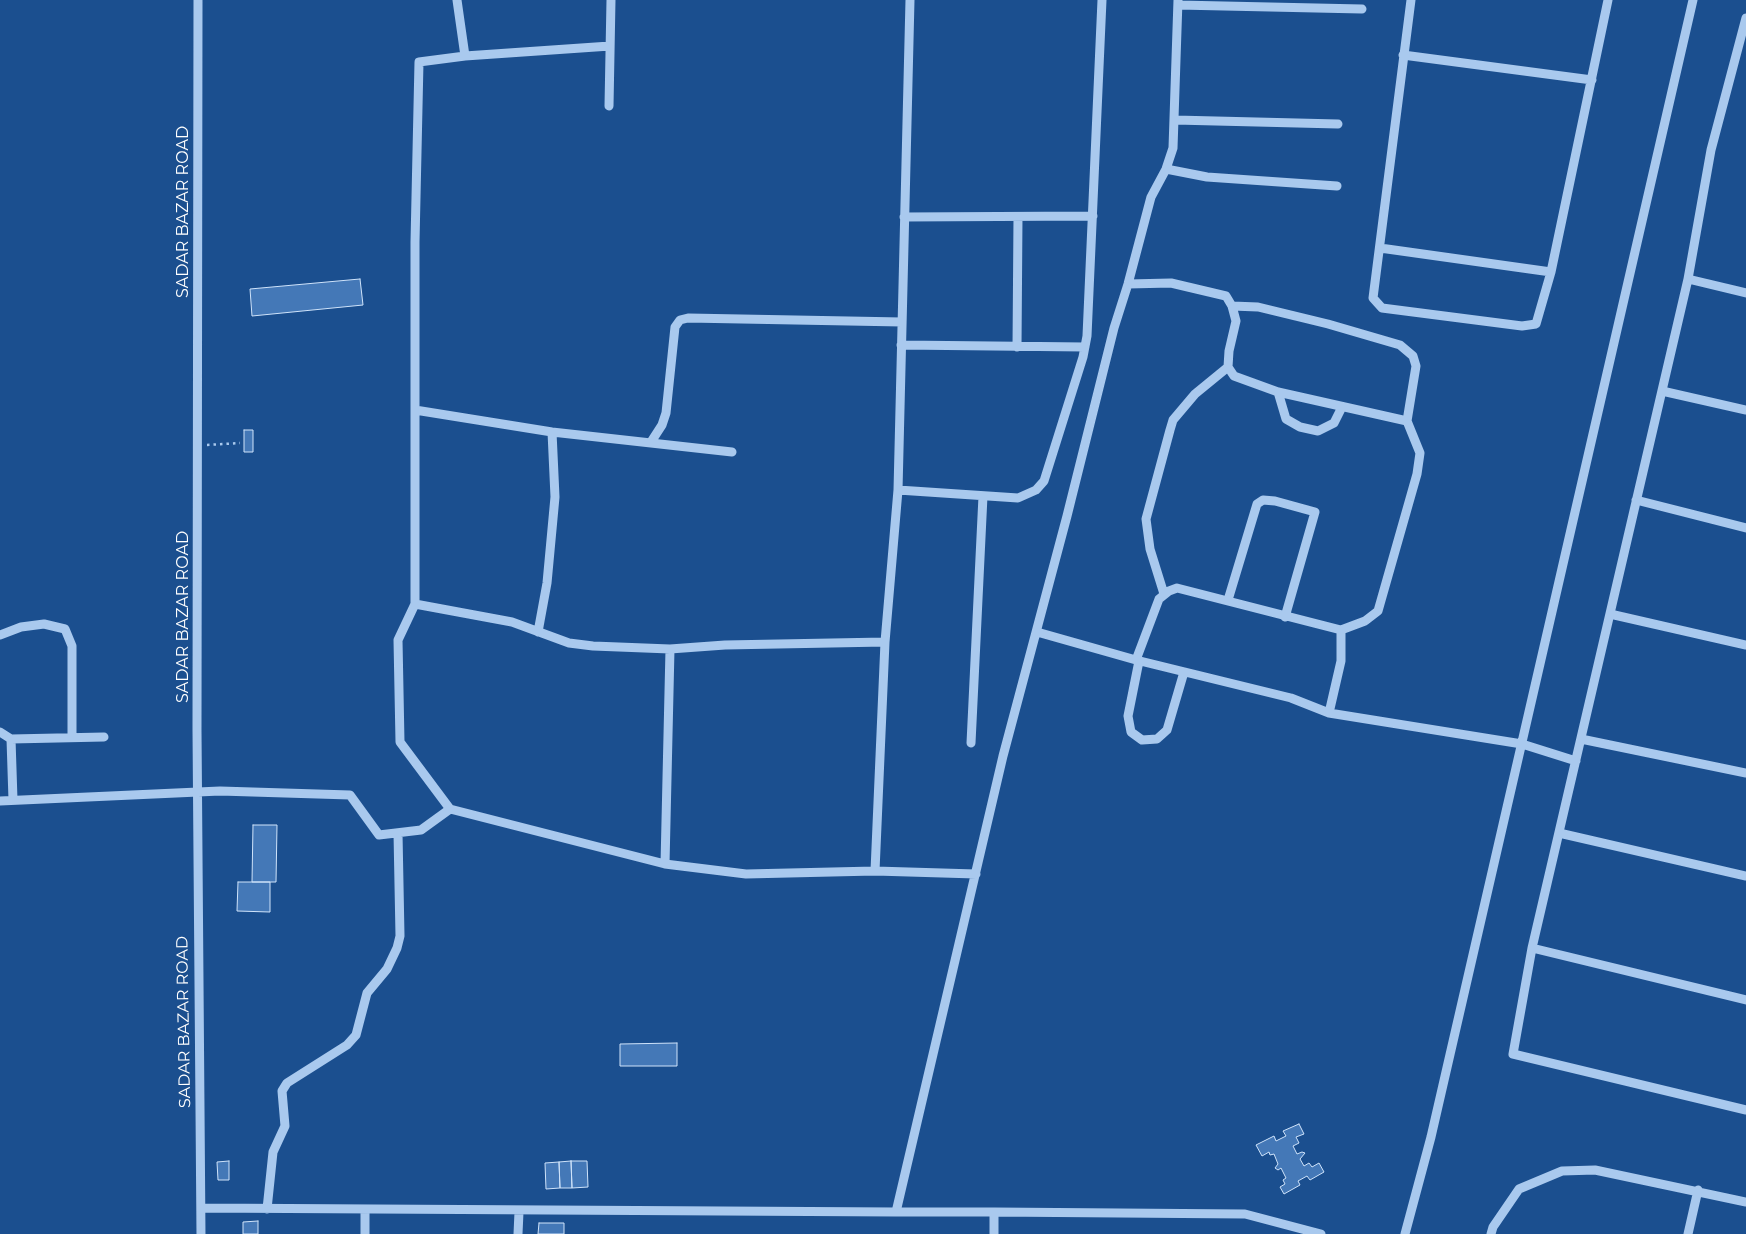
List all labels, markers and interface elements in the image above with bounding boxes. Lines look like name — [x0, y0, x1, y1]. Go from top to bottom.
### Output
street label: SADAR BAZAR ROAD — [173, 126, 193, 298]
street label: SADAR BAZAR ROAD — [173, 531, 193, 703]
street label: SADAR BAZAR ROAD — [173, 936, 195, 1108]

